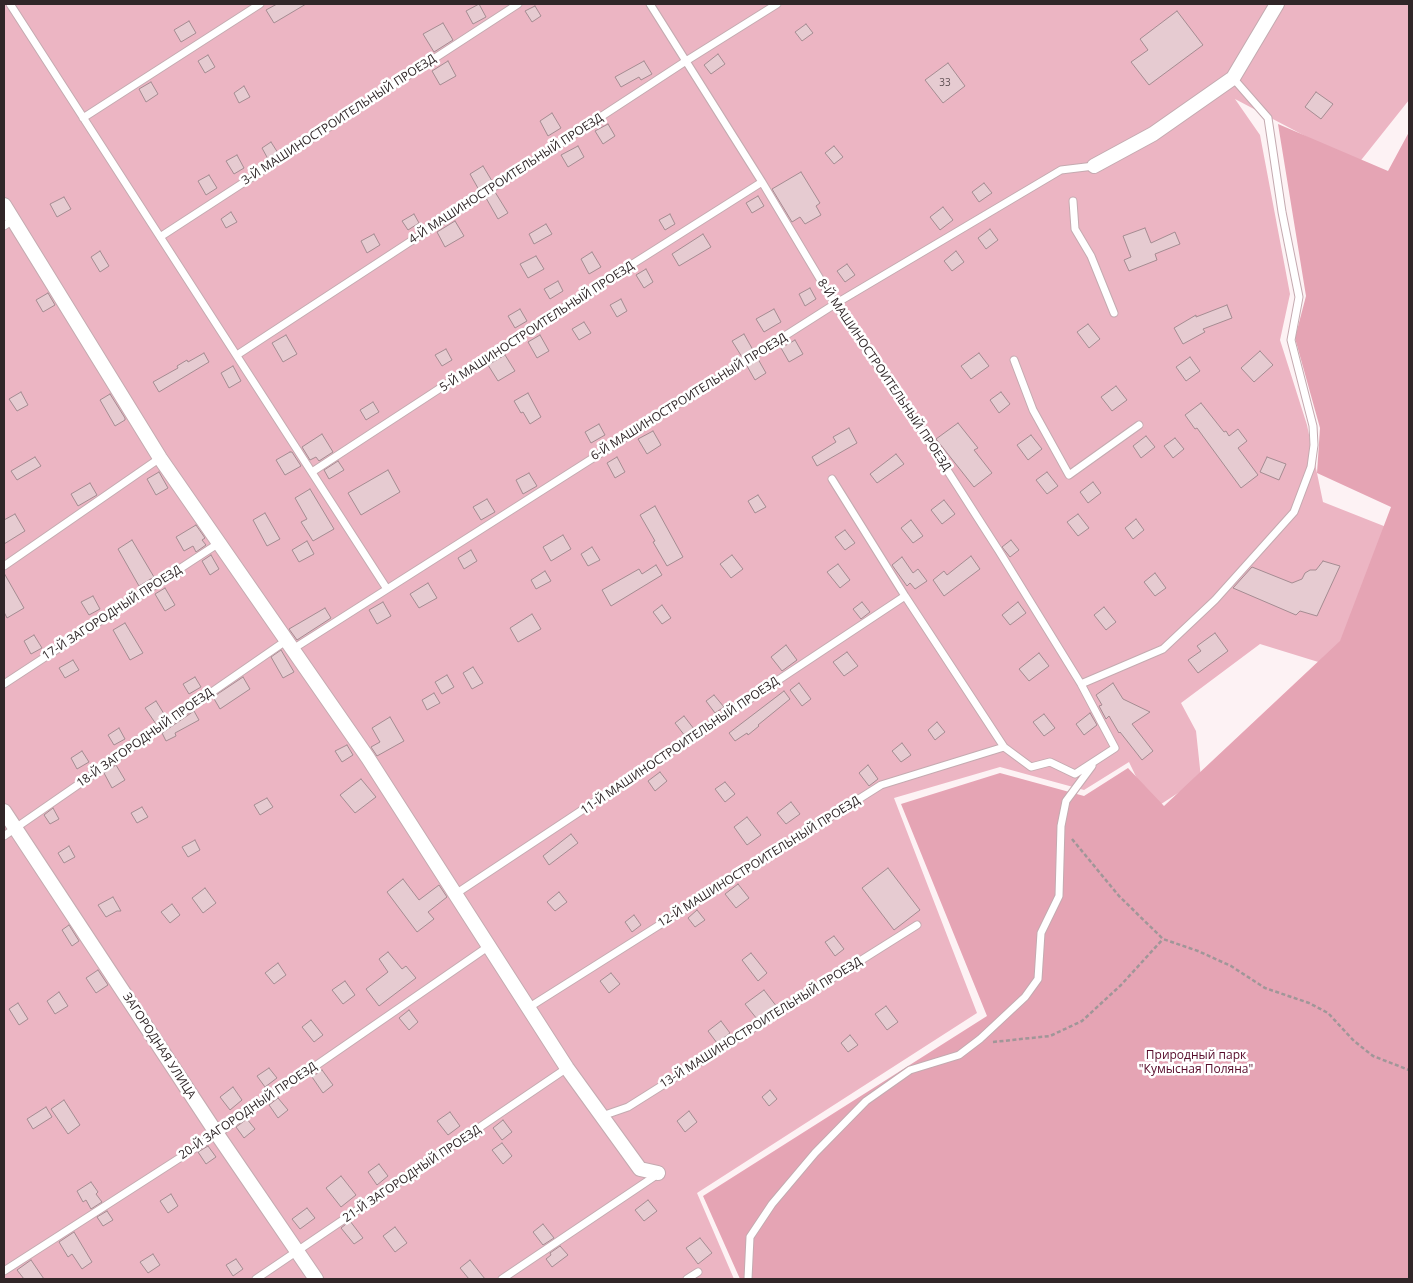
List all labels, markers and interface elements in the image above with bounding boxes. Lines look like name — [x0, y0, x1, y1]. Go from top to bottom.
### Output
street label: 3-Й МАШИНОСТРОИТЕЛЬНЫЙ ПРОЕЗД — [239, 52, 439, 188]
house number: 33 — [939, 77, 951, 89]
street label: 4-Й МАШИНОСТРОИТЕЛЬНЫЙ ПРОЕЗД — [406, 111, 606, 247]
street label: 5-Й МАШИНОСТРОИТЕЛЬНЫЙ ПРОЕЗД — [437, 259, 637, 395]
street label: 8-Й МАШИНОСТРОИТЕЛЬНЫЙ ПРОЕЗД — [814, 276, 954, 474]
street label: 6-Й МАШИНОСТРОИТЕЛЬНЫЙ ПРОЕЗД — [588, 330, 790, 464]
street label: 17-Й ЗАГОРОДНЫЙ ПРОЕЗД — [40, 563, 184, 663]
street label: 11-Й МАШИНОСТРОИТЕЛЬНЫЙ ПРОЕЗД — [578, 674, 782, 818]
street label: 18-Й ЗАГОРОДНЫЙ ПРОЕЗД — [74, 685, 216, 791]
street label: 12-Й МАШИНОСТРОИТЕЛЬНЫЙ ПРОЕЗД — [655, 794, 863, 930]
street label: 13-Й МАШИНОСТРОИТЕЛЬНЫЙ ПРОЕЗД — [657, 955, 865, 1091]
street label: ЗАГОРОДНАЯ УЛИЦА — [119, 990, 199, 1102]
park label: Природный парк "Кумысная Поляна" — [1139, 1049, 1253, 1077]
street label: 20-Й ЗАГОРОДНЫЙ ПРОЕЗД — [176, 1059, 320, 1163]
street label: 21-Й ЗАГОРОДНЫЙ ПРОЕЗД — [340, 1122, 484, 1226]

